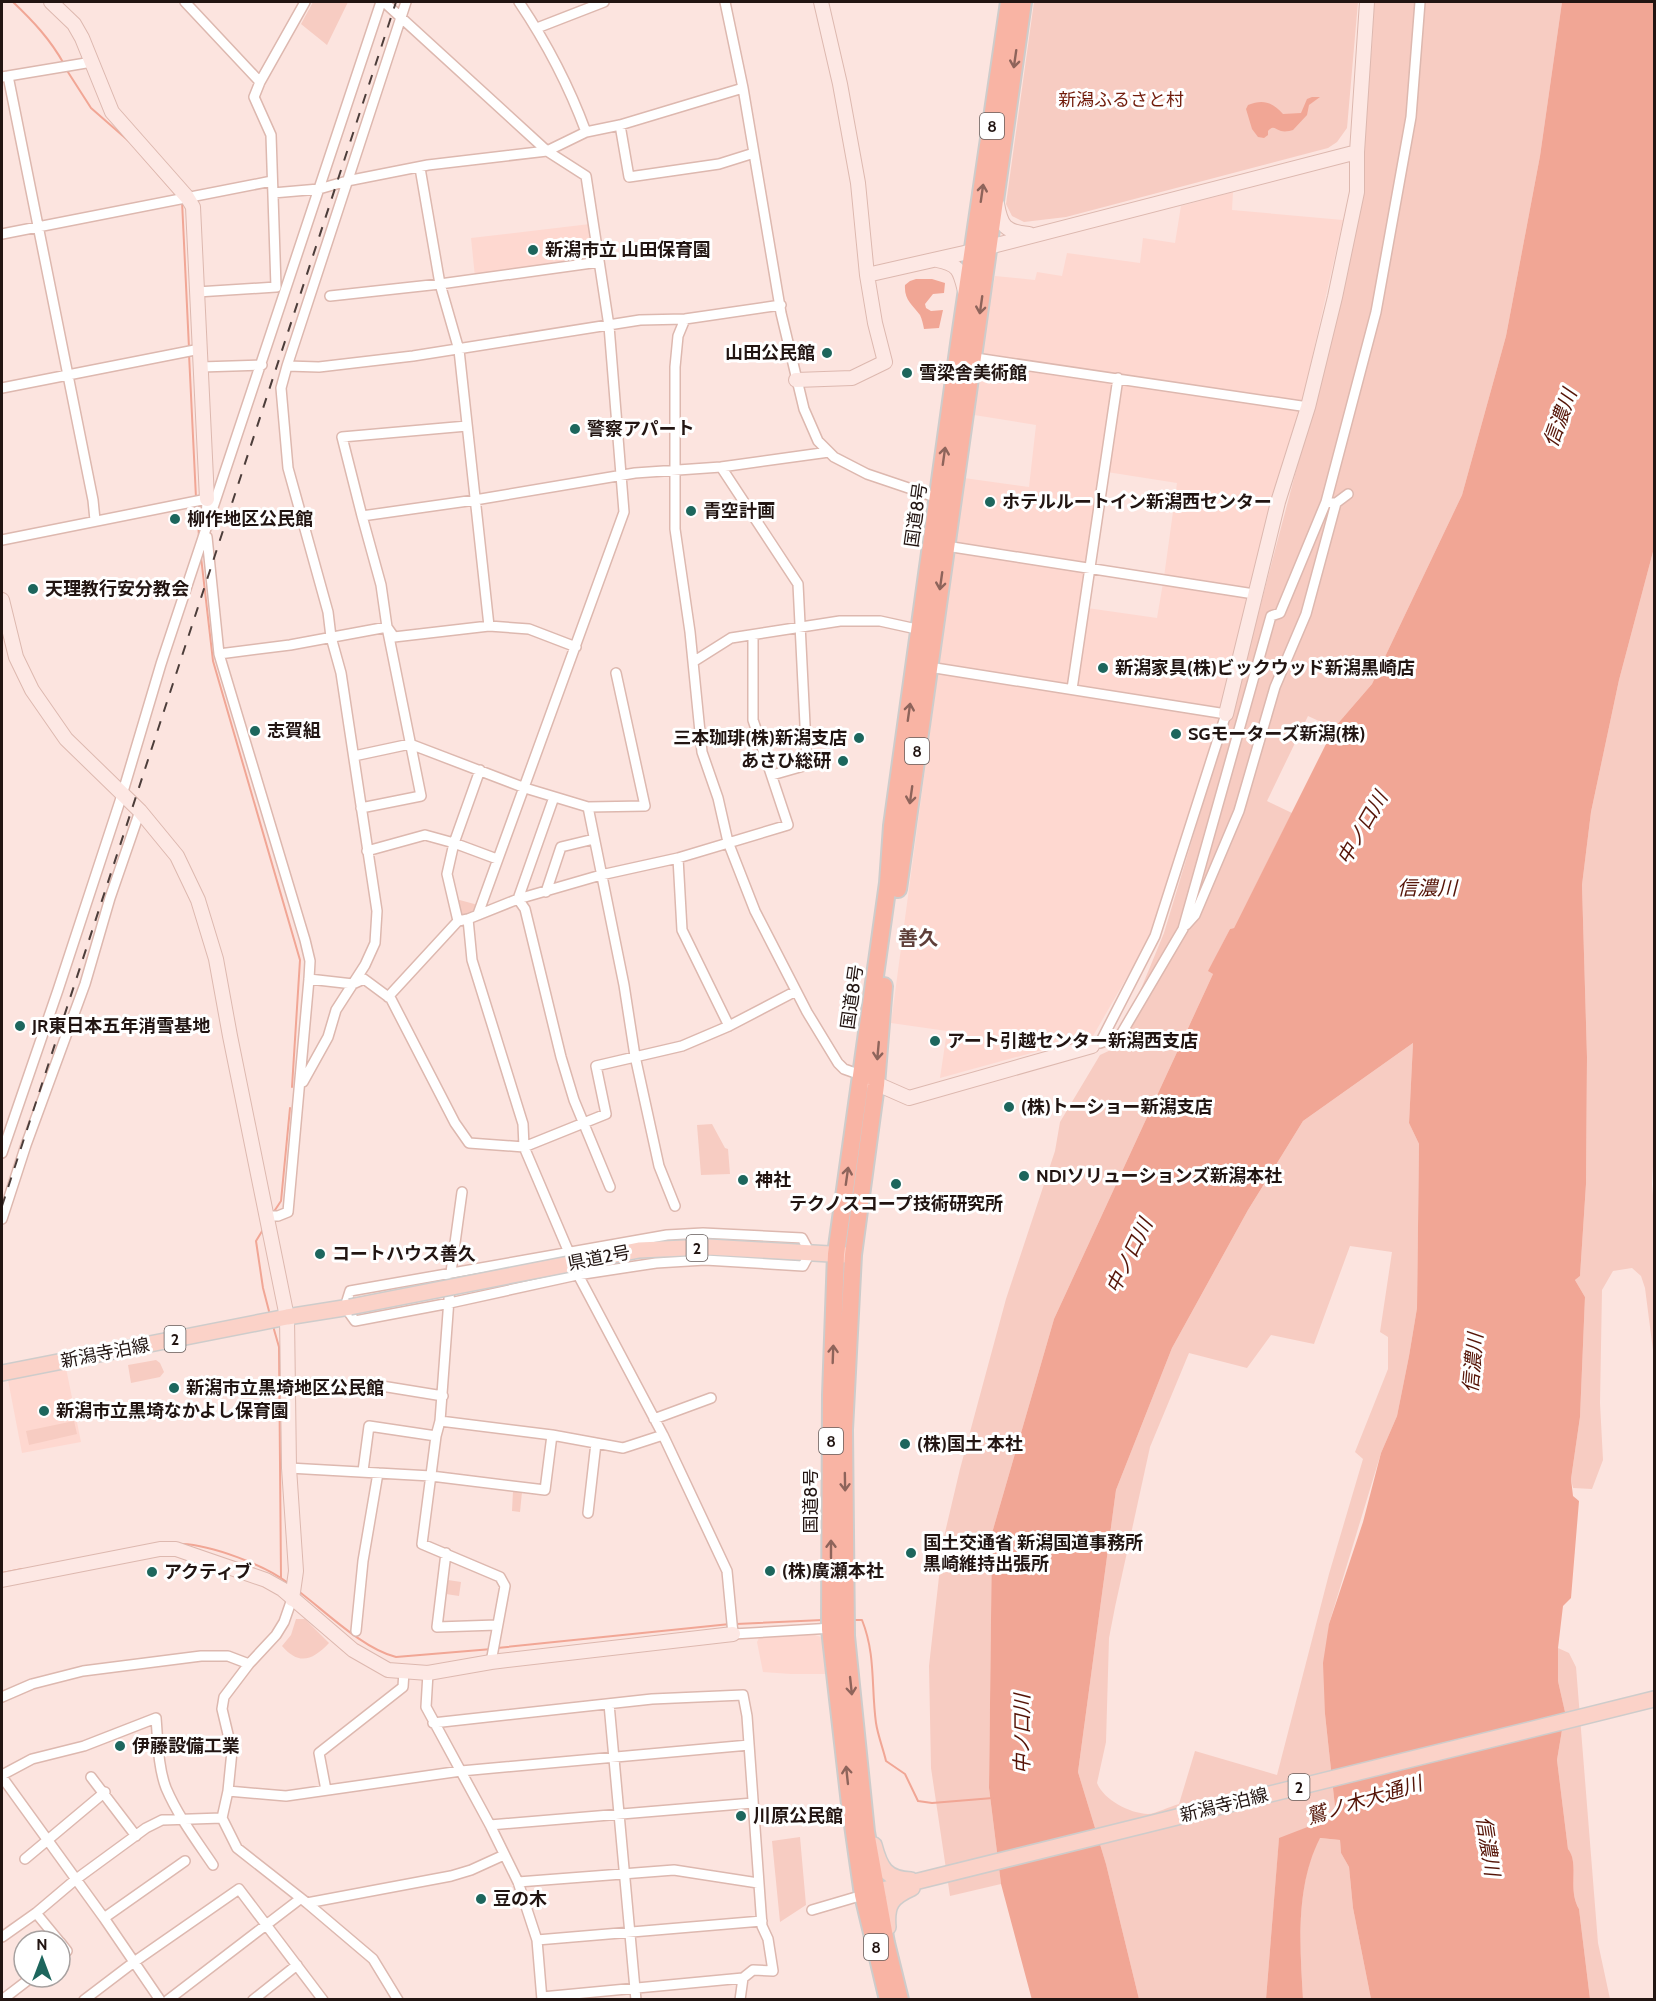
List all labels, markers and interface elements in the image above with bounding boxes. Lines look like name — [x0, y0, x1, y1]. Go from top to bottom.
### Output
one-way arrow — [1010, 49, 1021, 69]
park label: 新潟ふるさと村 — [1058, 89, 1184, 111]
road number: 8 — [980, 113, 1004, 139]
one-way arrow — [976, 184, 987, 204]
place label: 新潟市立 山田保育園 — [545, 239, 711, 261]
marker: 新潟市立 山田保育園 — [526, 243, 540, 257]
one-way arrow — [975, 295, 986, 314]
place label: 山田公民館 — [725, 342, 815, 364]
marker: 山田公民館 — [820, 346, 834, 360]
place label: 雪梁舎美術館 — [919, 362, 1027, 384]
marker: 雪梁舎美術館 — [900, 366, 914, 380]
water label: 信濃川 — [1538, 384, 1582, 450]
place label: 警察アパート — [587, 418, 695, 440]
marker: 警察アパート — [568, 422, 582, 436]
one-way arrow — [938, 447, 949, 467]
street label: 国道8号 — [901, 481, 931, 549]
place label: ホテルルートイン新潟西センター — [1002, 491, 1272, 513]
marker: ホテルルートイン新潟西センター — [983, 495, 997, 509]
place label: 青空計画 — [703, 500, 775, 522]
marker: 青空計画 — [684, 504, 698, 518]
place label: 柳作地区公民館 — [187, 508, 313, 530]
marker: 柳作地区公民館 — [168, 512, 182, 526]
one-way arrow — [936, 571, 947, 591]
place label: 天理教行安分教会 — [45, 578, 189, 600]
marker: 天理教行安分教会 — [26, 582, 40, 596]
place label: 新潟家具(株)ビックウッド新潟黒崎店 — [1115, 657, 1415, 679]
marker: 新潟家具(株)ビックウッド新潟黒崎店 — [1096, 661, 1110, 675]
one-way arrow — [904, 702, 915, 722]
place label: 志賀組 — [267, 720, 321, 742]
place label: SGモーターズ新潟(株) — [1188, 723, 1365, 745]
marker: 志賀組 — [248, 724, 262, 738]
place label: 三本珈琲(株)新潟支店 — [673, 727, 847, 749]
marker: SGモーターズ新潟(株) — [1169, 727, 1183, 741]
marker: 三本珈琲(株)新潟支店 — [852, 731, 866, 745]
road number: 8 — [905, 738, 929, 764]
place label: あさひ総研 — [741, 750, 831, 772]
marker: あさひ総研 — [836, 754, 850, 768]
one-way arrow — [906, 785, 917, 804]
water label: 中ノ口川 — [1332, 786, 1393, 869]
water label: 信濃川 — [1397, 876, 1459, 900]
district label: 善久 — [898, 926, 938, 950]
street label: 国道8号 — [837, 963, 867, 1031]
place label: JR東日本五年消雪基地 — [31, 1015, 210, 1037]
marker: JR東日本五年消雪基地 — [13, 1019, 27, 1033]
place label: アート引越センター新潟西支店 — [947, 1030, 1198, 1052]
marker: アート引越センター新潟西支店 — [928, 1034, 942, 1048]
one-way arrow — [873, 1040, 884, 1060]
place label: (株)トーショー新潟支店 — [1021, 1096, 1212, 1118]
marker: (株)トーショー新潟支店 — [1002, 1100, 1016, 1114]
place label: NDIソリューションズ新潟本社 — [1036, 1165, 1282, 1187]
one-way arrow — [842, 1166, 853, 1186]
place label: 神社 — [755, 1169, 791, 1191]
marker: NDIソリューションズ新潟本社 — [1017, 1169, 1031, 1183]
marker: 神社 — [736, 1173, 750, 1187]
marker: テクノスコープ技術研究所 — [889, 1177, 903, 1191]
place label: テクノスコープ技術研究所 — [789, 1193, 1003, 1215]
water label: 中ノ口川 — [1101, 1213, 1158, 1297]
road number: 2 — [686, 1235, 708, 1261]
street label: 県道2号 — [566, 1241, 632, 1275]
place label: コートハウス善久 — [332, 1243, 476, 1265]
marker: コートハウス善久 — [313, 1247, 327, 1261]
road number: 2 — [164, 1326, 186, 1352]
water label: 信濃川 — [1458, 1330, 1488, 1394]
street label: 新潟寺泊線 — [59, 1334, 151, 1372]
one-way arrow — [827, 1345, 839, 1365]
place label: 新潟市立黒埼地区公民館 — [186, 1377, 384, 1399]
marker: 新潟市立黒埼地区公民館 — [167, 1381, 181, 1395]
place label: 新潟市立黒埼なかよし保育園 — [56, 1400, 289, 1422]
marker: 新潟市立黒埼なかよし保育園 — [37, 1404, 51, 1418]
road number: 8 — [819, 1428, 843, 1454]
place label: (株)国土 本社 — [917, 1433, 1023, 1455]
marker: (株)国土 本社 — [898, 1437, 912, 1451]
street label: 国道8号 — [800, 1469, 822, 1533]
one-way arrow — [839, 1471, 851, 1491]
place label: 国土交通省 新潟国道事務所 黒崎維持出張所 — [923, 1532, 1143, 1575]
one-way arrow — [825, 1540, 837, 1560]
marker: 国土交通省 新潟国道事務所 黒崎維持出張所 — [904, 1546, 918, 1560]
place label: (株)廣瀬本社 — [782, 1560, 884, 1582]
place label: アクティブ — [164, 1561, 252, 1583]
marker: (株)廣瀬本社 — [763, 1564, 777, 1578]
marker: アクティブ — [145, 1565, 159, 1579]
one-way arrow — [846, 1675, 857, 1695]
water label: 中ノ口川 — [1010, 1692, 1034, 1774]
place label: 伊藤設備工業 — [132, 1735, 240, 1757]
marker: 伊藤設備工業 — [113, 1739, 127, 1753]
one-way arrow — [841, 1765, 852, 1785]
water label: 鷲ノ木大通川 — [1303, 1770, 1427, 1829]
road number: 2 — [1288, 1774, 1310, 1800]
street label: 新潟寺泊線 — [1178, 1783, 1270, 1827]
place label: 川原公民館 — [753, 1805, 843, 1827]
marker: 川原公民館 — [734, 1809, 748, 1823]
water label: 信濃川 — [1471, 1814, 1505, 1879]
place label: 豆の木 — [493, 1888, 547, 1910]
marker: 豆の木 — [474, 1892, 488, 1906]
north arrow — [12, 1929, 72, 1989]
road number: 8 — [864, 1934, 888, 1960]
text: N — [36, 1935, 48, 1954]

